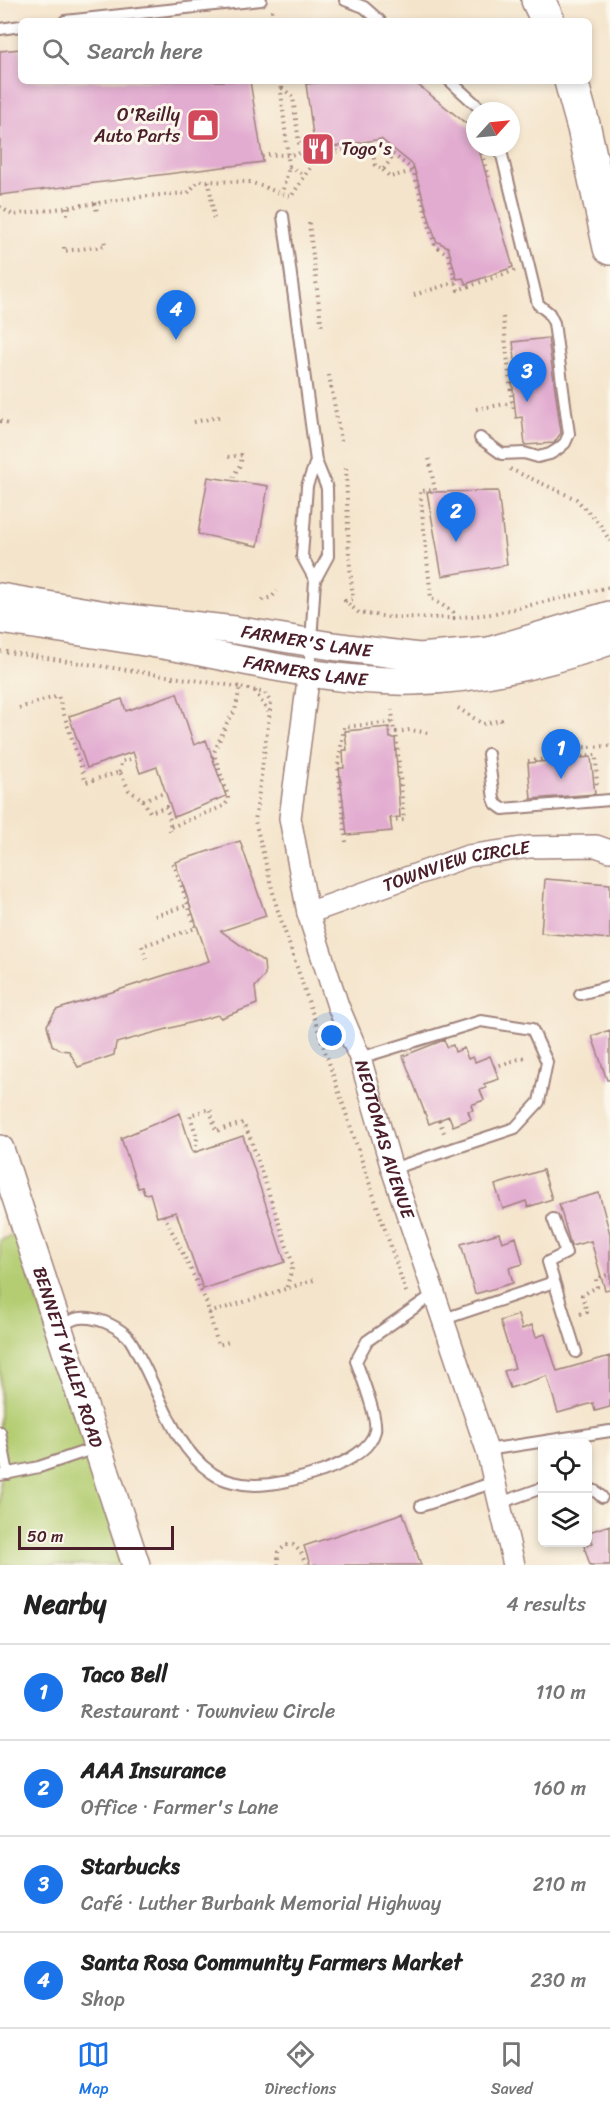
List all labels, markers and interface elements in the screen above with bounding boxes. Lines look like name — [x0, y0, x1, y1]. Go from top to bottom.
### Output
search box — [18, 18, 592, 84]
text: Search here — [87, 32, 203, 71]
icon: search — [39, 35, 72, 68]
place label: O'Reilly Auto Parts — [93, 99, 181, 152]
north arrow — [466, 102, 520, 156]
shop icon: O'Reilly Auto Parts — [185, 107, 221, 143]
restaurant icon: Togo's — [300, 131, 336, 167]
place label: Togo's — [341, 133, 393, 165]
pin: 4 — [156, 290, 195, 340]
pin: 3 — [508, 352, 546, 402]
pin: 2 — [436, 492, 476, 542]
street label: FARMER'S LANE — [239, 615, 375, 667]
street label: FARMERS LANE — [241, 645, 370, 696]
pin: 1 — [542, 730, 580, 779]
street label: TOWNVIEW CIRCLE — [378, 831, 533, 901]
your location — [317, 1021, 346, 1050]
street label: NEOTOMAS AVENUE — [345, 1056, 424, 1224]
street label: BENNETT VALLEY ROAD — [23, 1262, 113, 1452]
map controls — [538, 1439, 592, 1547]
button: locate — [538, 1439, 592, 1493]
button: layers — [538, 1493, 592, 1547]
text: 50 m — [27, 1522, 63, 1551]
scale bar — [18, 1523, 174, 1550]
text: Nearby — [24, 1581, 106, 1627]
text: 4 results — [506, 1587, 586, 1622]
text: Taco Bell — [81, 1655, 167, 1694]
text: 1 — [39, 1675, 48, 1710]
text: 110 m — [536, 1675, 586, 1710]
text: Restaurant · Townview Circle — [81, 1694, 335, 1729]
text: AAA Insurance — [81, 1751, 226, 1790]
text: 2 — [38, 1771, 49, 1806]
text: 160 m — [533, 1771, 586, 1806]
text: Office · Farmer's Lane — [81, 1790, 278, 1825]
text: Starbucks — [81, 1847, 180, 1886]
text: 3 — [38, 1867, 49, 1902]
text: 210 m — [533, 1867, 586, 1902]
text: Café · Luther Burbank Memorial Highway — [81, 1886, 441, 1921]
text: Santa Rosa Community Farmers Market — [81, 1943, 462, 1982]
text: 4 — [37, 1963, 50, 1998]
text: 230 m — [530, 1963, 586, 1998]
text: Shop — [81, 1982, 125, 2017]
tab: Map — [77, 2038, 110, 2103]
tab: Directions — [265, 2038, 336, 2103]
tab: Saved — [491, 2038, 533, 2103]

